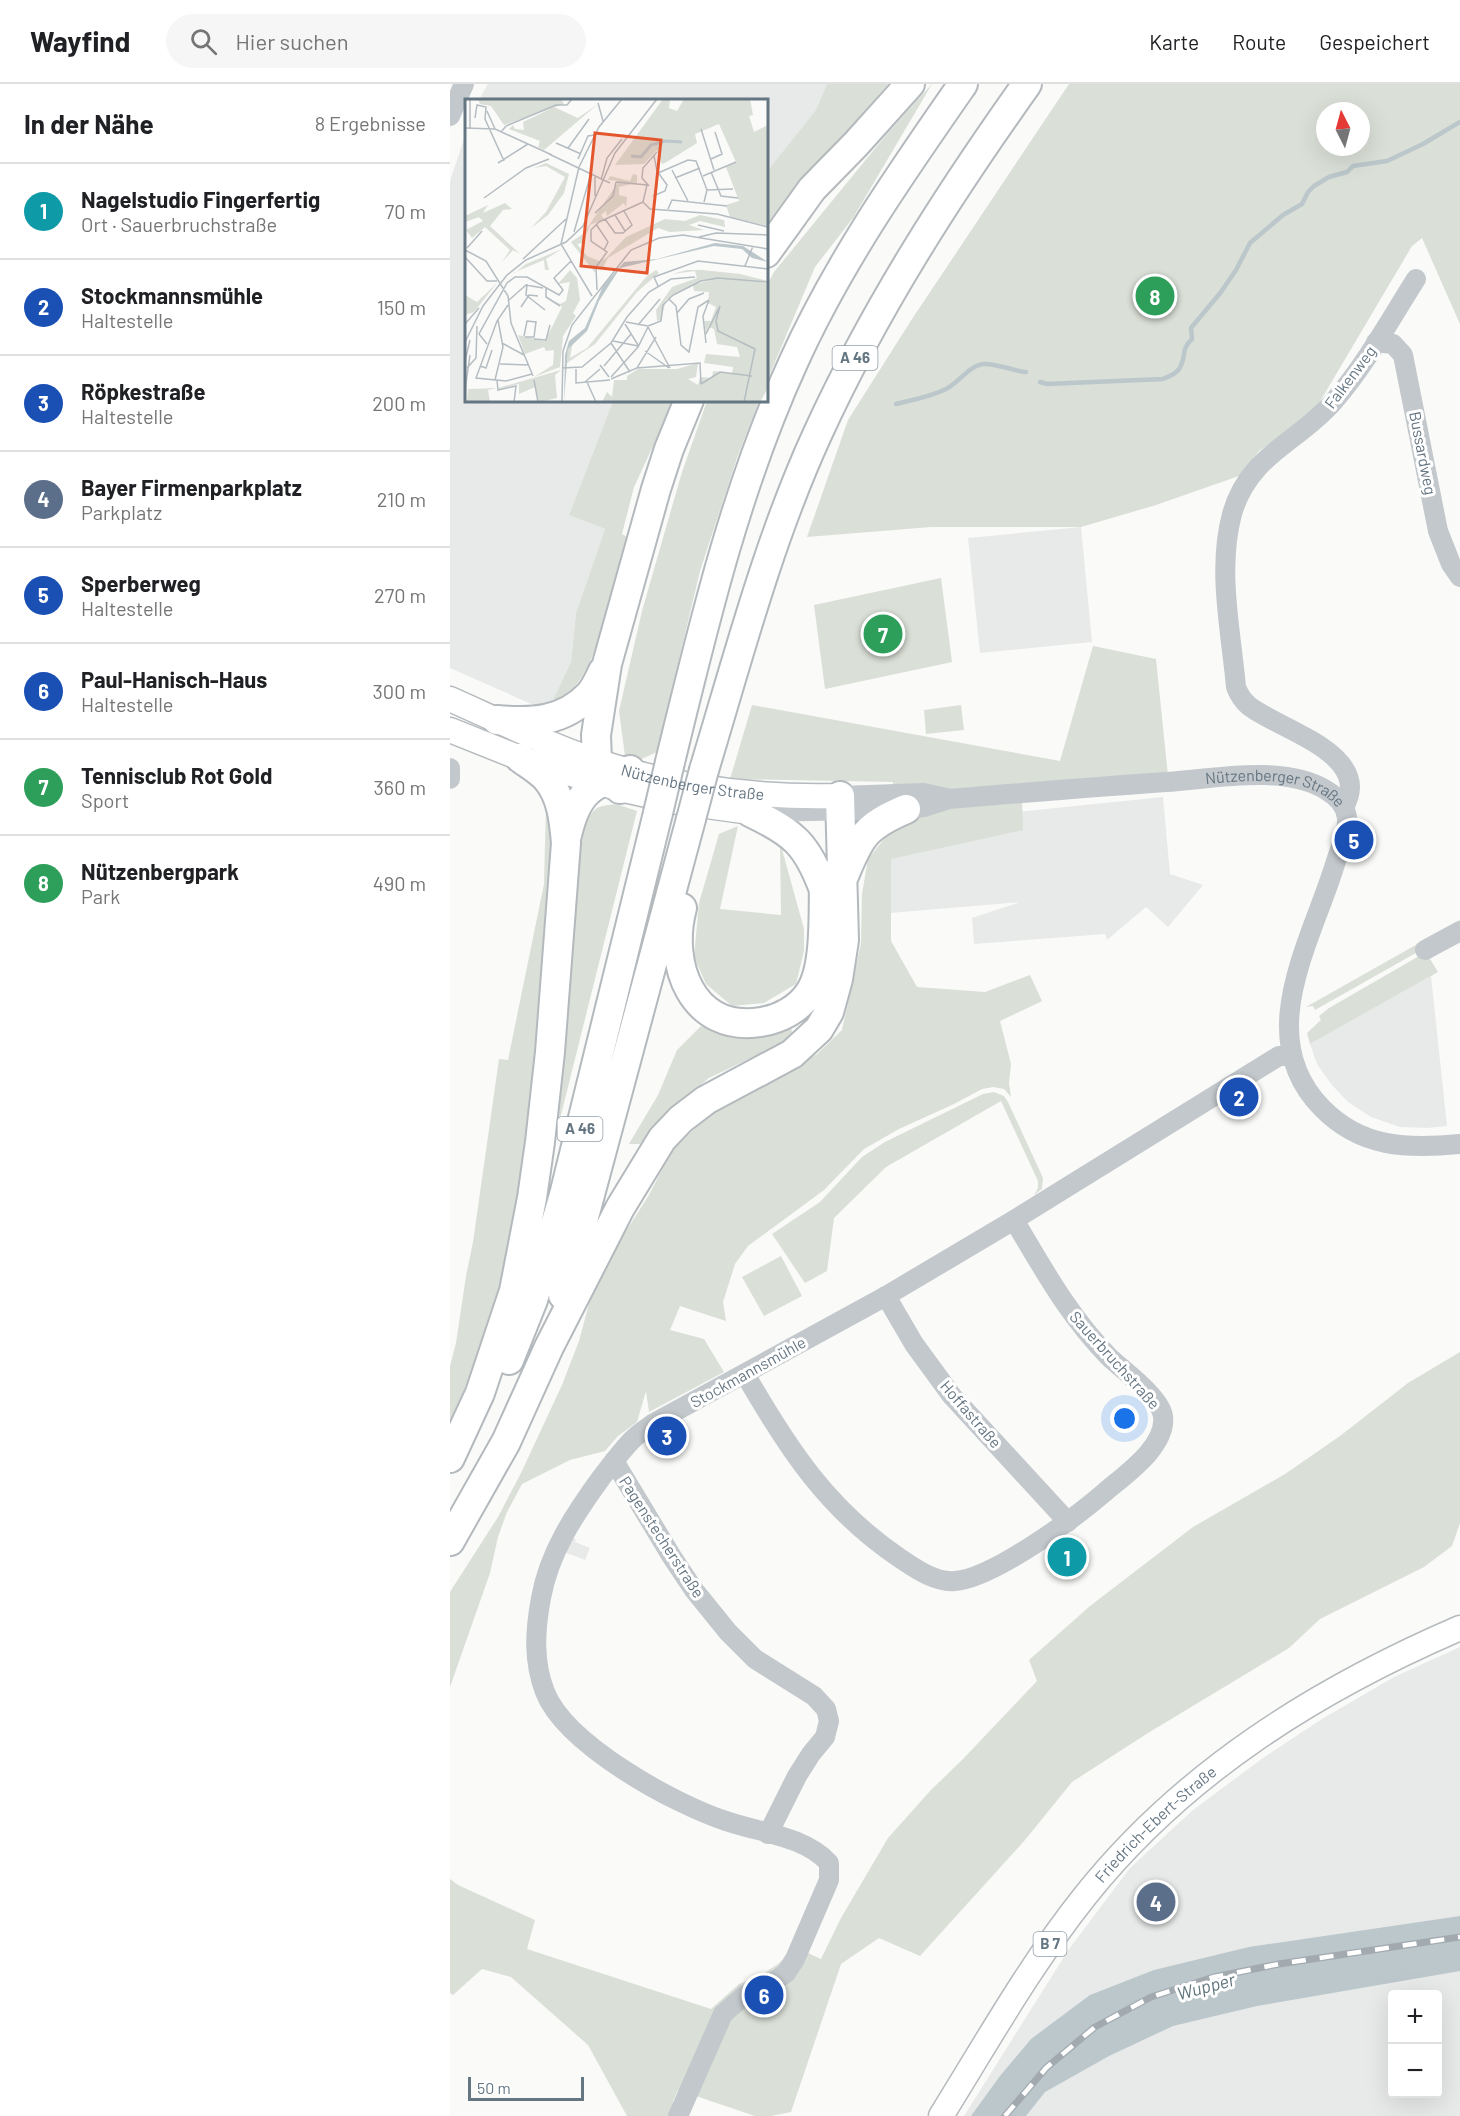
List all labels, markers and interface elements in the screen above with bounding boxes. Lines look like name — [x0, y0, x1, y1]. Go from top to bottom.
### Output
search box — [166, 14, 586, 68]
text: Wayfind — [30, 24, 130, 58]
icon: search — [187, 25, 220, 58]
text: Hier suchen — [235, 28, 349, 54]
text: Karte — [1149, 29, 1199, 54]
text: Route — [1232, 29, 1286, 54]
text: Gespeichert — [1319, 29, 1430, 54]
inset map — [465, 99, 768, 402]
north arrow — [1316, 102, 1370, 156]
text: In der Nähe — [24, 108, 154, 139]
text: 8 Ergebnisse — [315, 111, 426, 135]
text: Nagelstudio Fingerfertig — [81, 186, 320, 212]
text: 1 — [40, 199, 47, 223]
text: 70 m — [385, 199, 426, 223]
text: Ort · Sauerbruchstraße — [81, 212, 277, 236]
pin: 8 — [1136, 274, 1174, 318]
text: Stockmannsmühle — [81, 282, 263, 308]
text: 2 — [38, 295, 49, 319]
text: 150 m — [377, 295, 426, 319]
text: Haltestelle — [81, 308, 173, 332]
street label: Falkenweg — [1320, 342, 1379, 412]
road number: A 46 — [832, 346, 878, 370]
text: Röpkestraße — [81, 378, 205, 404]
text: 3 — [38, 391, 49, 415]
text: 200 m — [372, 391, 426, 415]
text: Haltestelle — [81, 404, 173, 428]
street label: Bussardweg — [1406, 410, 1441, 496]
text: Bayer Firmenparkplatz — [81, 474, 302, 500]
text: 4 — [37, 487, 50, 511]
text: 210 m — [377, 487, 426, 511]
text: Parkplatz — [81, 500, 162, 524]
text: Sperberweg — [81, 570, 201, 596]
text: 5 — [38, 583, 49, 607]
text: 270 m — [374, 583, 426, 607]
text: Haltestelle — [81, 596, 173, 620]
pin: 7 — [864, 612, 902, 656]
text: Paul-Hanisch-Haus — [81, 666, 267, 692]
text: 6 — [38, 679, 49, 703]
text: 300 m — [373, 679, 426, 703]
text: Haltestelle — [81, 692, 173, 716]
street label: Nützenberger Straße — [619, 759, 765, 803]
text: Tennisclub Rot Gold — [81, 762, 272, 788]
street label: Nützenberger Straße — [1204, 765, 1350, 810]
text: 7 — [39, 775, 48, 799]
text: 360 m — [374, 775, 426, 799]
text: Sport — [81, 788, 129, 812]
pin: 5 — [1334, 818, 1374, 862]
text: Nützenbergpark — [81, 858, 239, 884]
text: 8 — [38, 871, 49, 895]
text: 490 m — [373, 871, 426, 895]
text: Park — [81, 884, 120, 908]
pin: 2 — [1220, 1074, 1258, 1120]
road number: A 46 — [558, 1117, 602, 1141]
street label: Sauerbruchstraße — [1066, 1307, 1164, 1413]
street label: Stockmannsmühle — [687, 1332, 809, 1411]
street label: Hoffastraße — [937, 1376, 1006, 1451]
your location — [1110, 1404, 1139, 1433]
pin: 3 — [648, 1414, 686, 1458]
street label: Pagenstecherstraße — [616, 1472, 709, 1601]
pin: 1 — [1048, 1534, 1086, 1580]
street label: Friedrich-Ebert-Straße — [1090, 1761, 1220, 1886]
pin: 4 — [1136, 1880, 1176, 1924]
road number: B 7 — [1034, 1932, 1066, 1956]
water label: Wupper — [1174, 1968, 1238, 2004]
pin: 6 — [744, 1972, 784, 2018]
map controls — [1388, 1990, 1442, 2098]
button: + — [1388, 1990, 1442, 2044]
button: − — [1388, 2044, 1442, 2098]
scale bar — [468, 2074, 584, 2102]
text: 50 m — [477, 2078, 511, 2097]

